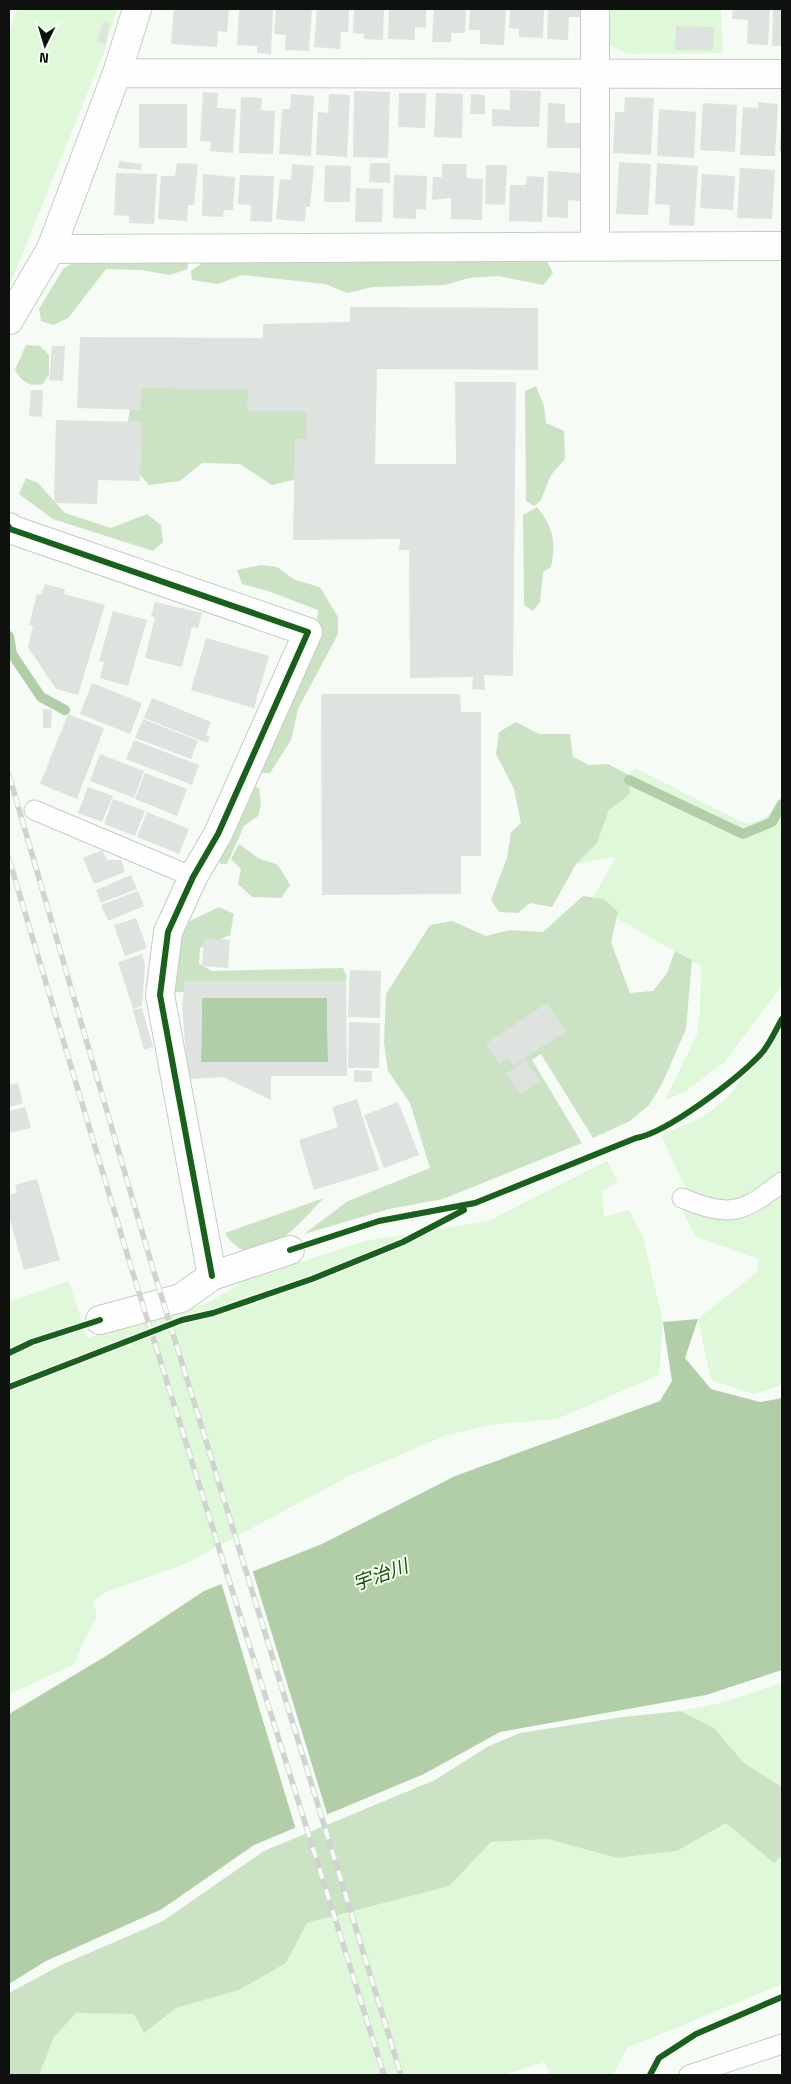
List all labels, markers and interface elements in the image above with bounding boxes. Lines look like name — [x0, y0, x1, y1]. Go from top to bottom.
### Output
north arrow — [20, 20, 70, 70]
text: N — [38, 48, 50, 69]
water label: 宇治川 — [348, 1550, 414, 1597]

